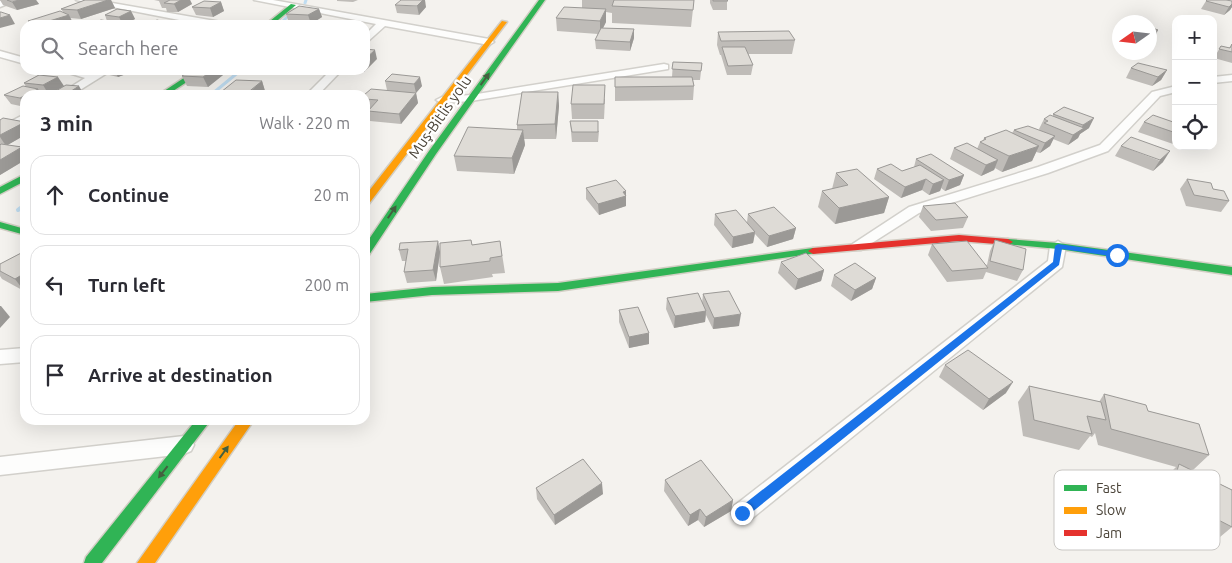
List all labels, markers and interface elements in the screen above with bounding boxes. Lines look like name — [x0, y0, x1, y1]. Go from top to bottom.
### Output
north arrow — [1112, 15, 1157, 60]
map controls — [1172, 15, 1217, 150]
button: + — [1172, 15, 1217, 60]
search box — [20, 20, 370, 75]
icon: search — [38, 34, 66, 62]
text: Search here — [78, 37, 178, 59]
button: − — [1172, 60, 1217, 105]
street label: Muş-Bitlis yolu — [405, 72, 475, 162]
one-way arrow — [480, 72, 490, 86]
button: locate — [1172, 105, 1217, 150]
text: 3 min — [40, 111, 93, 135]
text: Walk · 220 m — [259, 114, 350, 132]
icon: ahead — [41, 181, 69, 209]
text: Continue — [88, 184, 169, 206]
text: 20 m — [313, 186, 349, 204]
one-way arrow — [387, 206, 397, 219]
route start — [1106, 244, 1129, 267]
icon: left — [41, 271, 69, 299]
text: Turn left — [88, 274, 166, 296]
text: 200 m — [304, 276, 349, 294]
icon: arrive — [41, 361, 69, 389]
text: Arrive at destination — [88, 364, 273, 386]
one-way arrow — [219, 445, 229, 459]
one-way arrow — [158, 465, 169, 478]
legend — [1054, 470, 1220, 550]
text: Fast — [1096, 480, 1122, 496]
route end — [731, 502, 754, 525]
text: Slow — [1096, 502, 1126, 518]
text: Jam — [1096, 525, 1122, 541]

